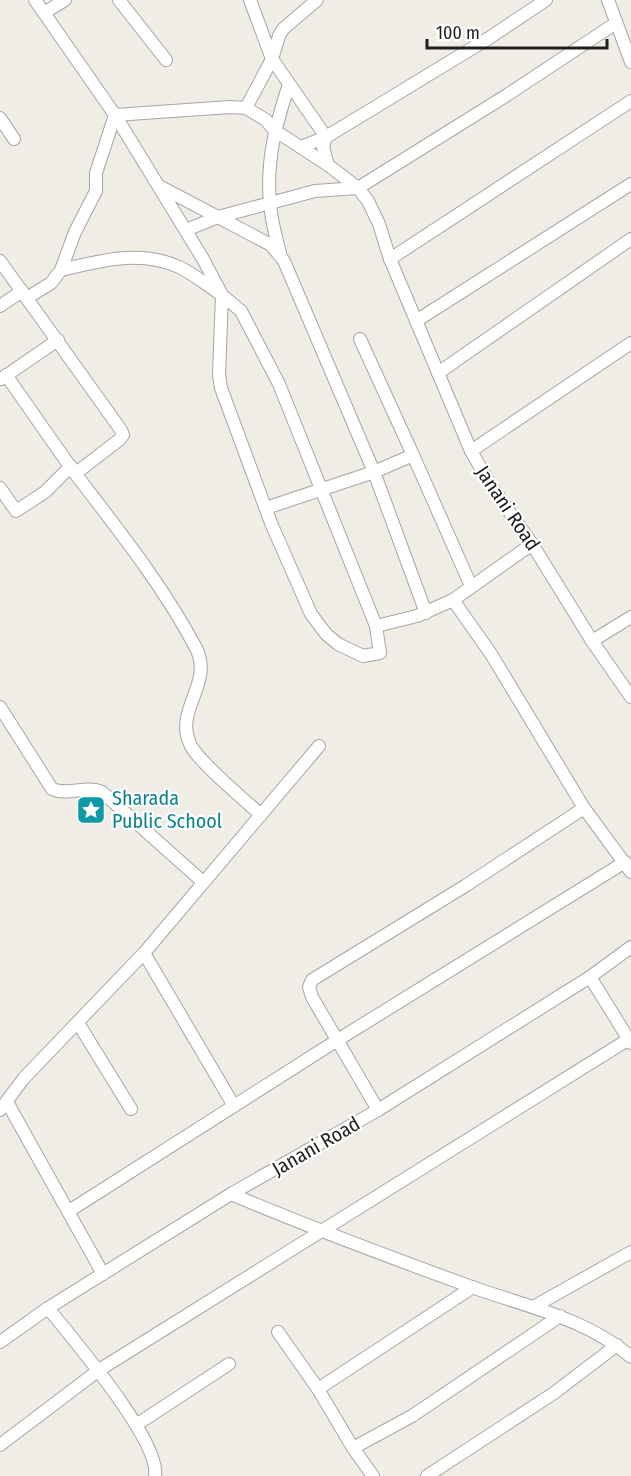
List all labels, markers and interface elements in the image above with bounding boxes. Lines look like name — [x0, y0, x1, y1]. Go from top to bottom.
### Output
scale bar — [427, 12, 607, 50]
text: 100 m — [436, 22, 480, 44]
street label: Janani Road — [471, 461, 545, 555]
place label: Sharada Public School — [112, 786, 222, 833]
place icon: Sharada Public School — [75, 794, 107, 826]
street label: Janani Road — [268, 1111, 364, 1181]

